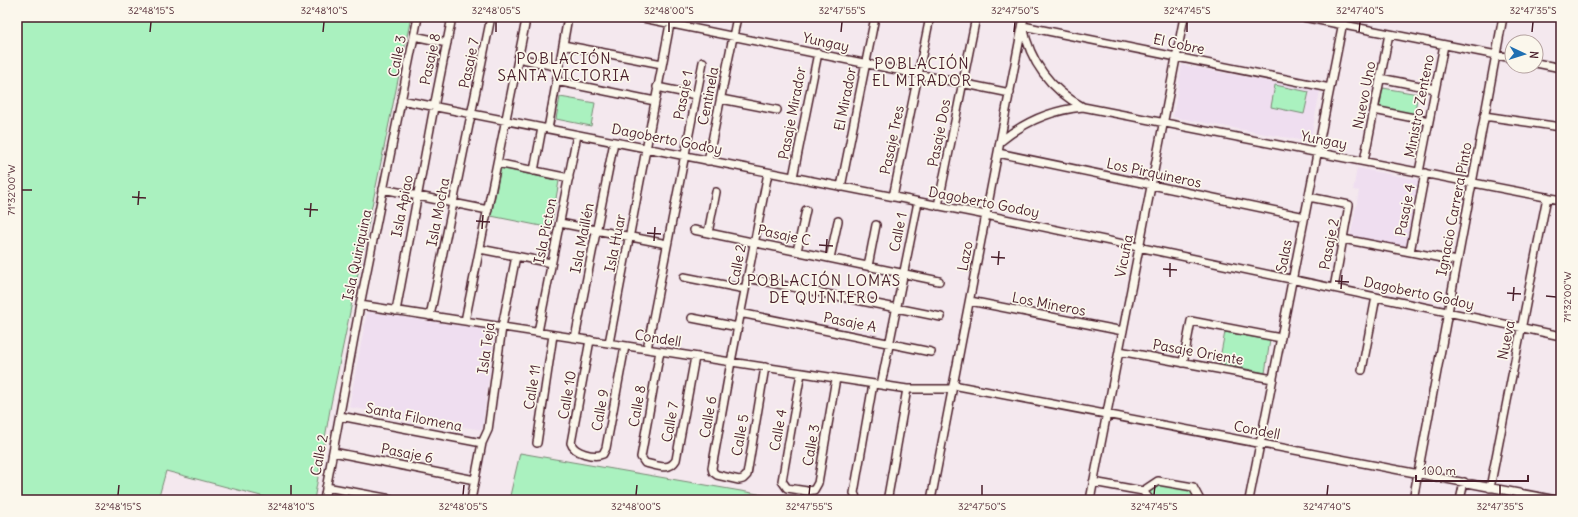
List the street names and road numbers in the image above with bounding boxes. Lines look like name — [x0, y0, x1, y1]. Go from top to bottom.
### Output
street label: Yungay — [801, 28, 851, 56]
street label: El Cobre — [1152, 30, 1206, 58]
street label: Pasaje 8 — [416, 31, 444, 87]
street label: Calle 3 — [384, 34, 410, 78]
street label: Pasaje 7 — [455, 36, 483, 90]
street label: Ministro Zenteno — [1400, 53, 1438, 159]
street label: Nuevo Uno — [1349, 59, 1379, 130]
street label: Centinela — [694, 65, 722, 127]
street label: Pasaje Mirador — [774, 65, 810, 161]
street label: El Mirador — [830, 65, 860, 132]
street label: Pasaje 1 — [669, 69, 697, 121]
street label: Pasaje Dos — [924, 98, 954, 168]
street label: Pasaje Tres — [876, 104, 908, 176]
street label: Dagoberto Godoy — [610, 119, 724, 159]
street label: Yungay — [1299, 127, 1349, 153]
street label: Ignacio Carrera Pinto — [1432, 141, 1476, 277]
street label: Los Pirquineros — [1105, 154, 1203, 192]
street label: Isla Apiao — [387, 173, 417, 239]
street label: Isla Mocha — [423, 176, 453, 248]
street label: Dagoberto Godoy — [927, 182, 1041, 222]
street label: Pasaje 4 — [1391, 182, 1419, 238]
street label: Isla Picton — [530, 197, 560, 265]
street label: Isla Maillén — [566, 201, 598, 275]
street label: Isla Quiriquina — [339, 208, 375, 302]
street label: Calle 1 — [885, 211, 911, 253]
street label: Isla Huar — [601, 212, 629, 274]
street label: Pasaje 2 — [1315, 216, 1343, 271]
street label: Pasaje C — [756, 221, 812, 249]
street label: Vicuña — [1111, 233, 1137, 279]
street label: Salas — [1272, 238, 1296, 274]
street label: Lazo — [953, 239, 977, 272]
street label: Calle 2 — [724, 242, 750, 287]
street label: Dagoberto Godoy — [1362, 273, 1476, 313]
street label: Los Mineros — [1011, 288, 1087, 320]
street label: Pasaje A — [822, 308, 878, 336]
street label: Nueva — [1493, 319, 1519, 361]
street label: Isla Teja — [473, 321, 499, 375]
street label: Condell — [633, 325, 683, 351]
street label: Pasaje Oriente — [1151, 335, 1245, 369]
street label: Calle 11 — [520, 363, 544, 411]
street label: Calle 10 — [554, 369, 580, 421]
street label: Calle 8 — [624, 384, 650, 428]
street label: Calle 9 — [587, 388, 613, 432]
street label: Calle 6 — [695, 395, 721, 439]
street label: Santa Filomena — [364, 399, 464, 435]
street label: Calle 7 — [658, 400, 682, 444]
street label: Calle 4 — [765, 408, 791, 452]
street label: Calle 5 — [727, 413, 753, 457]
street label: Condell — [1232, 417, 1282, 443]
street label: Calle 3 — [798, 423, 824, 467]
street label: Calle 2 — [306, 432, 332, 477]
street label: Pasaje 6 — [380, 439, 434, 467]

